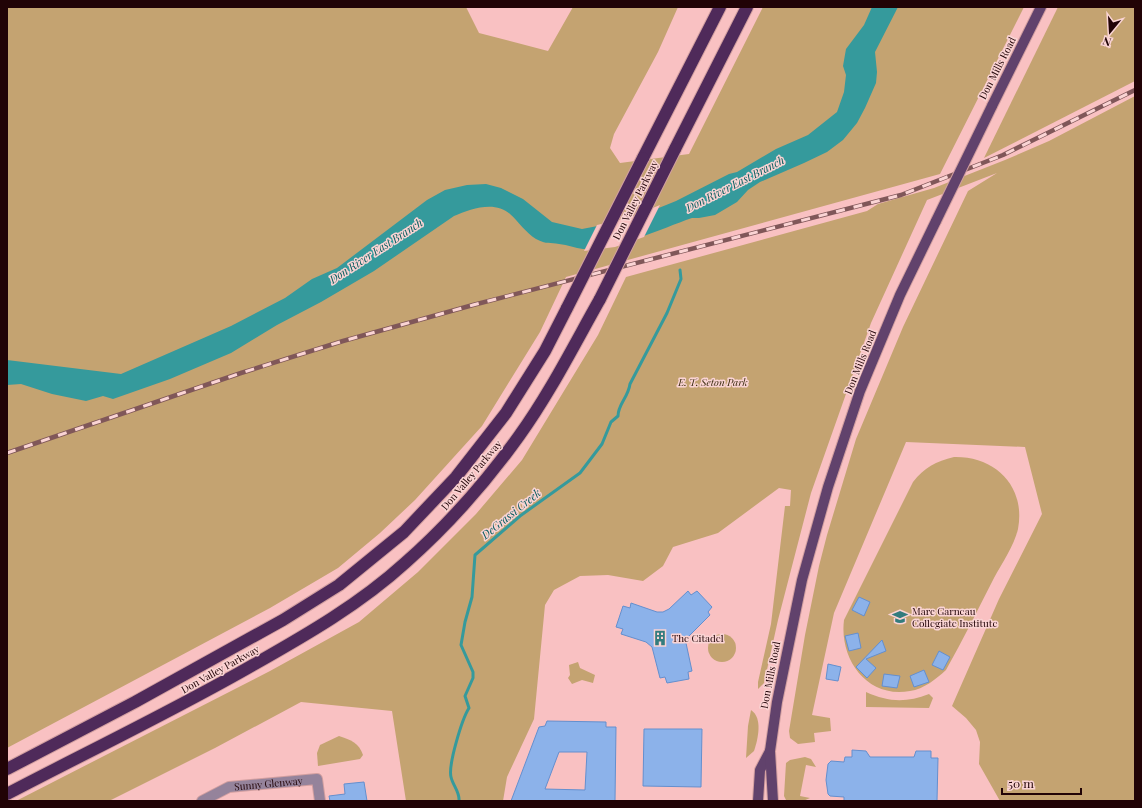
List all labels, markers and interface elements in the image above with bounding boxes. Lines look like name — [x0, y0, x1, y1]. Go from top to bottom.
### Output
north arrow — [1090, 12, 1130, 52]
street label: Don Mills Road — [975, 34, 1019, 102]
text: N — [1101, 34, 1113, 50]
water label: Don River East Branch — [682, 152, 787, 215]
street label: Don Valley Parkway — [609, 158, 661, 242]
water label: Don River East Branch — [325, 215, 425, 287]
street label: Don Mills Road — [841, 328, 879, 396]
park label: E. T. Seton Park — [677, 375, 748, 389]
street label: Don Valley Parkway — [438, 437, 504, 513]
water label: DeGrassi Creek — [477, 485, 544, 543]
place label: Marc Garneau Collegiate Institute — [912, 604, 997, 630]
school or university icon: Marc Garneau Collegiate Institute — [891, 608, 909, 626]
building icon: The Citadel — [651, 629, 669, 647]
place label: The Citadel — [672, 631, 724, 645]
street label: Don Mills Road — [757, 640, 783, 710]
street label: Don Valley Parkway — [178, 642, 262, 696]
scale bar — [1002, 770, 1081, 796]
street label: Sunny Glenway — [234, 773, 303, 793]
text: 50 m — [1008, 775, 1034, 791]

